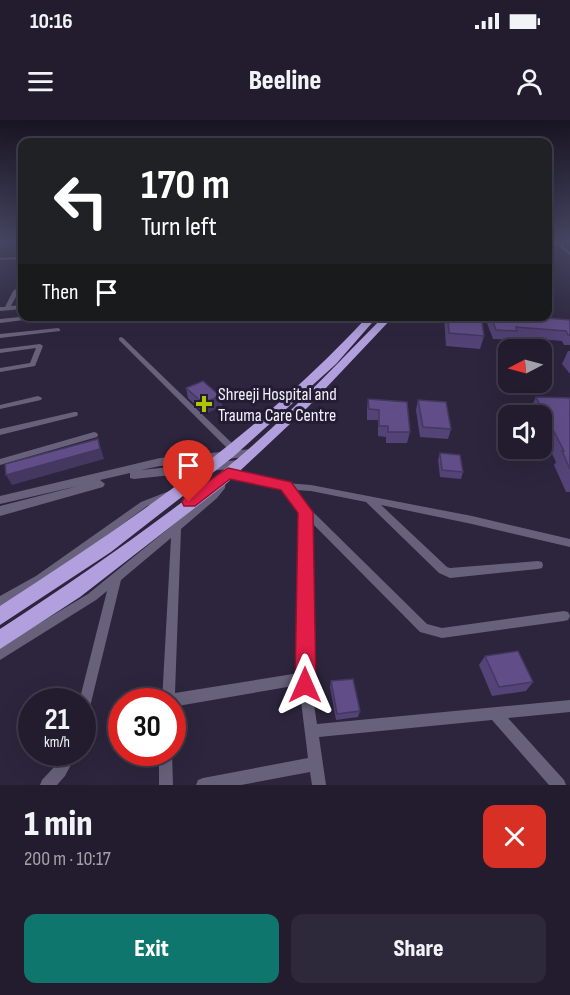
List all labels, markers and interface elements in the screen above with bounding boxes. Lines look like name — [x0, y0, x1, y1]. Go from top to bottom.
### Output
text: 10:16 — [30, 8, 73, 35]
icon: menu — [24, 65, 57, 98]
text: Beeline — [249, 65, 321, 97]
icon: person — [513, 65, 546, 98]
text: 170 m — [141, 160, 230, 211]
icon: left — [42, 162, 120, 240]
text: Turn left — [141, 211, 217, 243]
icon: arrive — [90, 276, 123, 309]
text: Then — [42, 279, 78, 306]
north arrow — [498, 339, 552, 393]
map controls — [498, 339, 552, 459]
place label: Shreeji Hospital and Trauma Care Centre — [218, 384, 337, 426]
marker: Shreeji Hospital and Trauma Care Centre — [195, 395, 213, 413]
button: sound — [498, 405, 552, 459]
pin — [163, 440, 214, 502]
icon: arrive — [172, 449, 205, 482]
position arrow — [273, 653, 337, 717]
speed limit sign: 30 — [108, 688, 186, 766]
text: 21 — [45, 702, 69, 738]
text: km/h — [44, 733, 70, 752]
text: 1 min — [24, 803, 92, 846]
button: close — [483, 805, 546, 868]
text: 200 m · 10:17 — [24, 847, 111, 871]
button: Exit — [24, 914, 279, 983]
button: Share — [291, 914, 546, 983]

